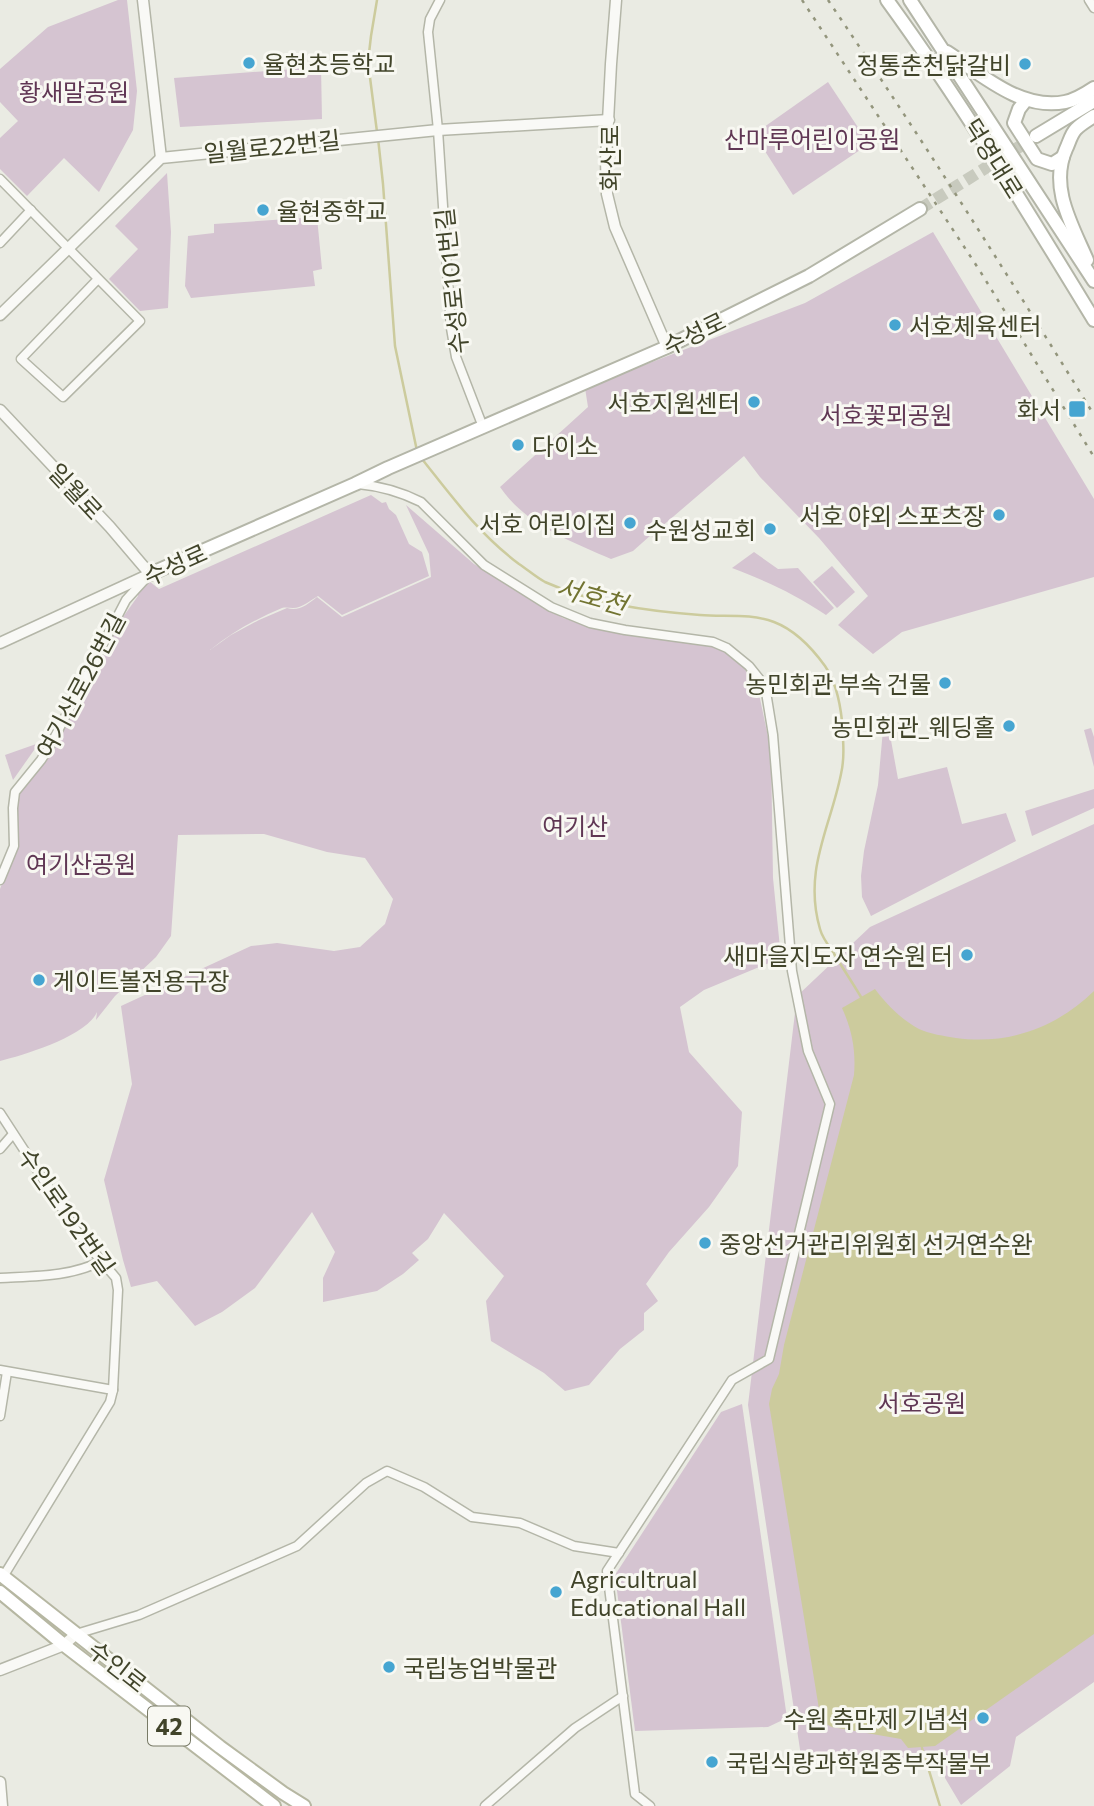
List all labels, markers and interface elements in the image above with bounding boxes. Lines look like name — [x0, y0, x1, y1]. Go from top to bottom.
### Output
place label: 율현초등학교 — [263, 49, 395, 78]
place label: 정통춘천닭갈비 — [856, 50, 1011, 79]
marker: 율현초등학교 — [241, 55, 257, 71]
marker: 정통춘천닭갈비 — [1017, 56, 1033, 72]
park label: 황새말공원 — [19, 77, 129, 106]
street label: 덕영대로 — [958, 113, 1030, 203]
street label: 일월로22번길 — [202, 124, 342, 168]
park label: 산마루어린이공원 — [724, 124, 900, 153]
street label: 화산로 — [595, 125, 624, 191]
place label: 율현중학교 — [277, 196, 387, 225]
marker: 율현중학교 — [255, 202, 271, 218]
street label: 수성로101번길 — [429, 207, 473, 355]
street label: 수성로 — [658, 305, 730, 361]
place label: 서호체육센터 — [909, 311, 1041, 340]
marker: 서호체육센터 — [887, 317, 903, 333]
place label: 서호지원센터 — [608, 388, 740, 417]
marker: 서호지원센터 — [746, 394, 762, 410]
place label: 화서 — [1017, 395, 1061, 424]
marker: 화서 — [1067, 399, 1087, 419]
park label: 서호꽃뫼공원 — [820, 400, 952, 429]
place label: 다이소 — [532, 431, 598, 460]
marker: 다이소 — [510, 437, 526, 453]
street label: 일월로 — [43, 457, 109, 525]
place label: 서호 야외 스포츠장 — [799, 501, 985, 530]
marker: 서호 야외 스포츠장 — [991, 507, 1007, 523]
place label: 서호 어린이집 — [479, 509, 616, 538]
marker: 서호 어린이집 — [622, 515, 638, 531]
place label: 수원성교회 — [646, 515, 756, 544]
marker: 수원성교회 — [762, 521, 778, 537]
street label: 수성로 — [139, 537, 211, 591]
water label: 서호천 — [553, 570, 634, 621]
street label: 여기산로26번길 — [30, 607, 130, 763]
place label: 농민회관 부속 건물 — [745, 669, 931, 698]
marker: 농민회관 부속 건물 — [937, 675, 953, 691]
place label: 농민회관_웨딩홀 — [831, 712, 995, 741]
marker: 농민회관_웨딩홀 — [1001, 718, 1017, 734]
park label: 여기산 — [542, 811, 608, 840]
park label: 여기산공원 — [26, 849, 136, 878]
place label: 새마을지도자 연수원 터 — [723, 941, 953, 970]
marker: 새마을지도자 연수원 터 — [959, 947, 975, 963]
place label: 게이트볼전용구장 — [53, 966, 230, 995]
marker: 게이트볼전용구장 — [31, 972, 47, 988]
street label: 수인로192번길 — [13, 1142, 121, 1280]
place label: 중앙선거관리위원회 선거연수완 — [719, 1229, 1033, 1258]
marker: 중앙선거관리위원회 선거연수완 — [697, 1235, 713, 1251]
park label: 서호공원 — [878, 1388, 966, 1417]
place label: Agricultrual Educational Hall — [570, 1564, 746, 1621]
marker: Agricultrual Educational Hall — [548, 1584, 564, 1600]
street label: 수인로 — [83, 1634, 153, 1698]
place label: 국립농업박물관 — [403, 1653, 558, 1682]
marker: 국립농업박물관 — [381, 1659, 397, 1675]
place label: 수원 축만제 기념석 — [783, 1704, 969, 1733]
road number: 42 — [148, 1707, 190, 1746]
marker: 수원 축만제 기념석 — [975, 1710, 991, 1726]
place label: 국립식량과학원중부작물부 — [726, 1748, 991, 1777]
marker: 국립식량과학원중부작물부 — [704, 1754, 720, 1770]

